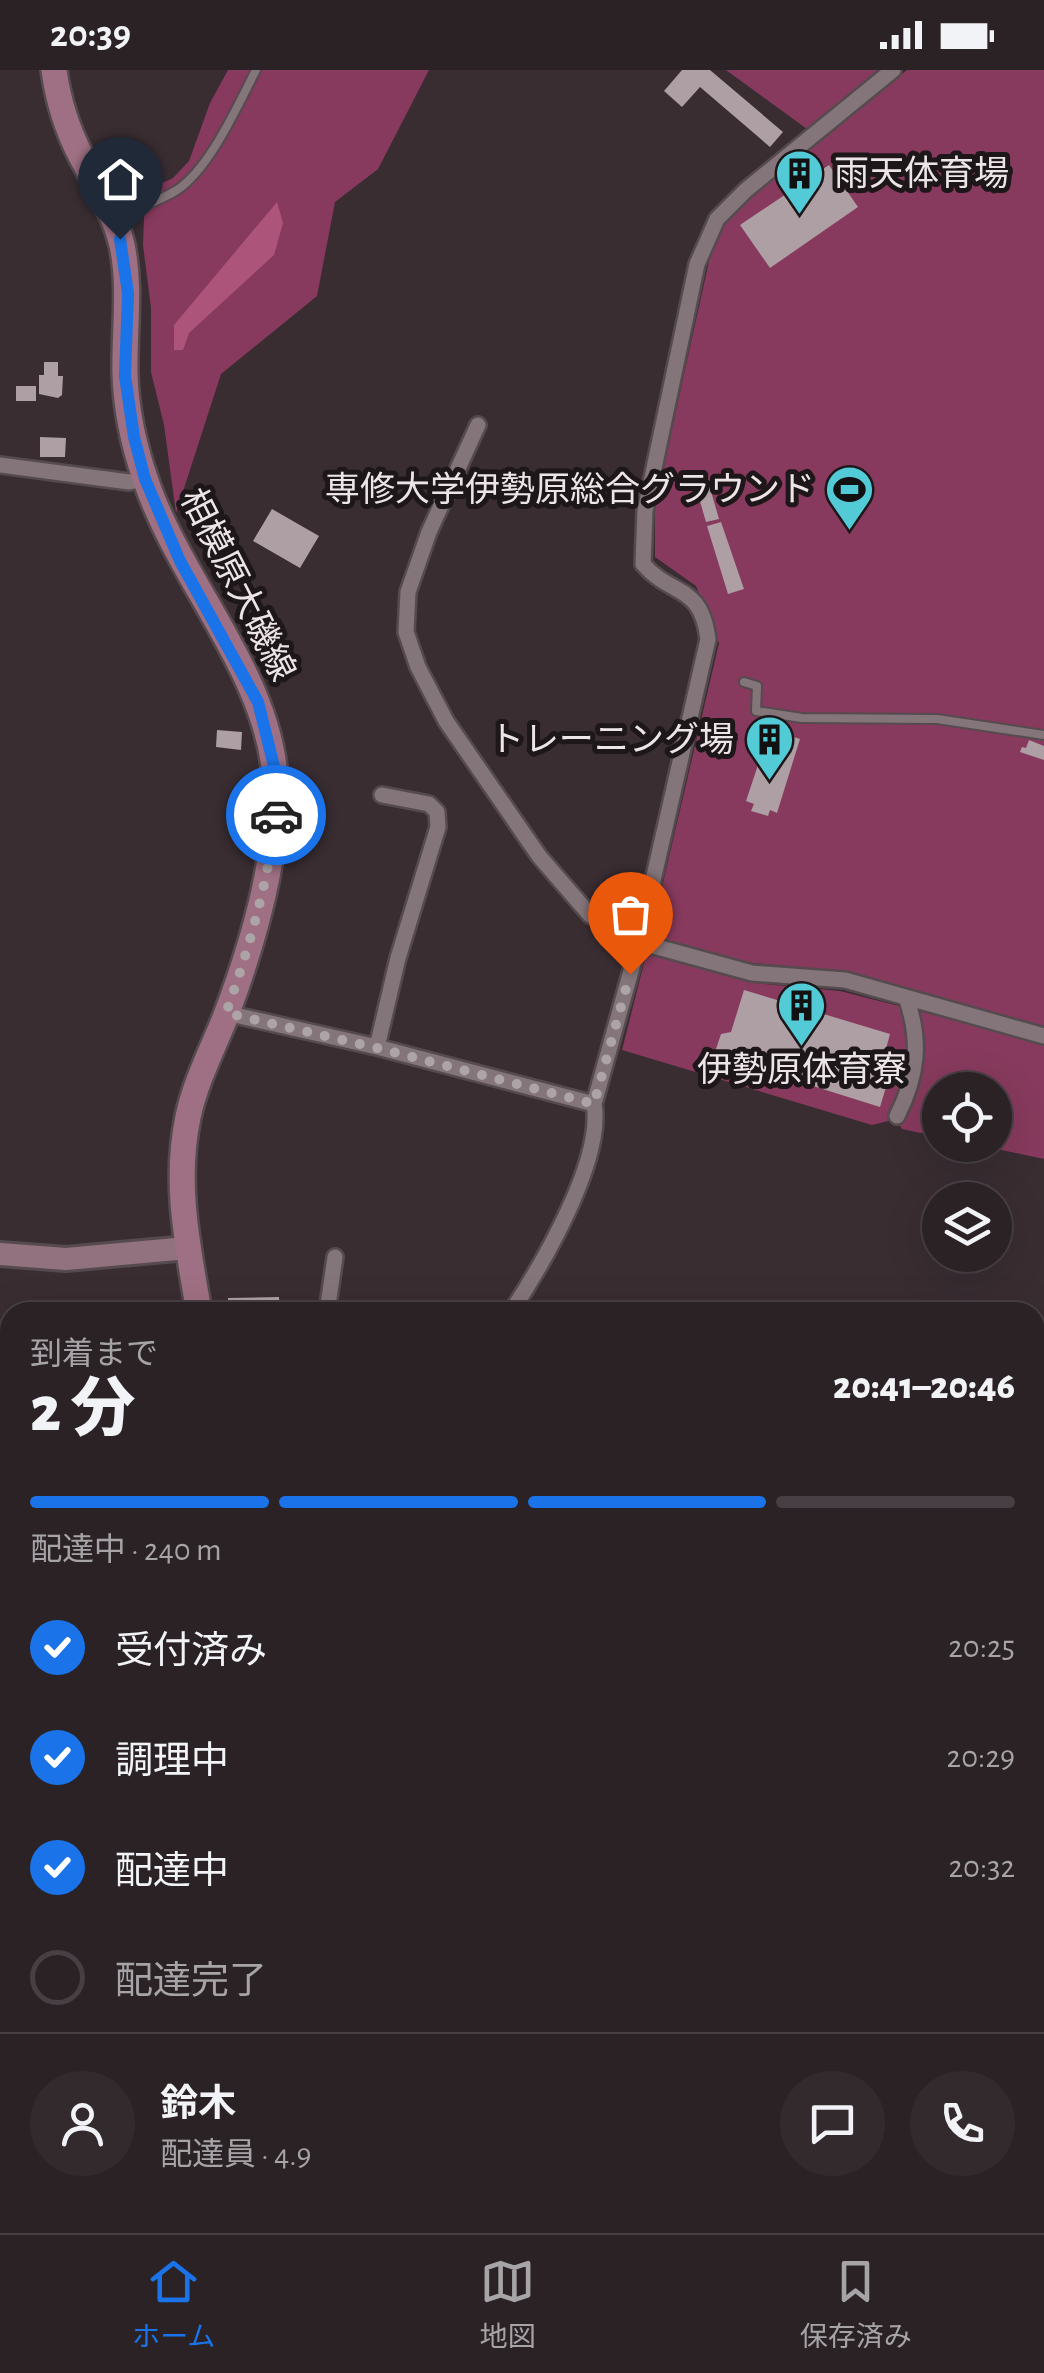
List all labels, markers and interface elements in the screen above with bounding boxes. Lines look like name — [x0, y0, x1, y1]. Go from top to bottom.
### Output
text: 20:39 — [50, 16, 131, 54]
pin — [78, 137, 163, 240]
building icon: 雨天体育場 — [773, 148, 825, 216]
icon: home — [93, 152, 148, 207]
place label: 雨天体育場 — [834, 155, 1009, 192]
sports icon: 専修大学伊勢原総合グラウンド — [824, 464, 876, 532]
place label: 専修大学伊勢原総合グラウンド — [325, 471, 815, 508]
street label: 相模原大磯線 — [174, 483, 302, 687]
building icon: トレーニング場 — [743, 714, 795, 782]
place label: トレーニング場 — [489, 721, 734, 758]
courier — [226, 765, 326, 865]
icon: car — [249, 788, 304, 843]
pin — [588, 872, 673, 975]
icon: bag — [603, 887, 658, 942]
building icon: 伊勢原体育寮 — [776, 980, 828, 1048]
place label: 伊勢原体育寮 — [697, 1051, 907, 1088]
map controls — [922, 1072, 1012, 1272]
button: locate — [922, 1072, 1012, 1162]
button: layers — [922, 1182, 1012, 1272]
text: 到着まで — [30, 1338, 158, 1370]
text: 20:41–20:46 — [833, 1368, 1015, 1406]
text: 2 分 — [30, 1378, 136, 1443]
text: 配達中 · 240 m — [30, 1534, 222, 1566]
icon: check — [30, 1620, 85, 1675]
text: 20:25 — [948, 1631, 1015, 1663]
text: 受付済み — [115, 1633, 267, 1671]
icon: check — [30, 1730, 85, 1785]
text: 20:29 — [947, 1741, 1015, 1773]
text: 調理中 — [115, 1743, 229, 1781]
icon: check — [30, 1840, 85, 1895]
text: 20:32 — [948, 1851, 1015, 1883]
text: 配達中 — [115, 1853, 229, 1891]
text: 配達完了 — [115, 1963, 267, 2001]
button: person — [30, 2071, 135, 2176]
button: chat — [780, 2071, 885, 2176]
button: phone — [910, 2071, 1015, 2176]
text: 鈴木 — [160, 2086, 236, 2124]
text: 配達員 · 4.9 — [160, 2139, 312, 2171]
tab: ホーム — [132, 2254, 215, 2355]
tab: 地図 — [480, 2254, 536, 2355]
tab: 保存済み — [800, 2254, 912, 2355]

